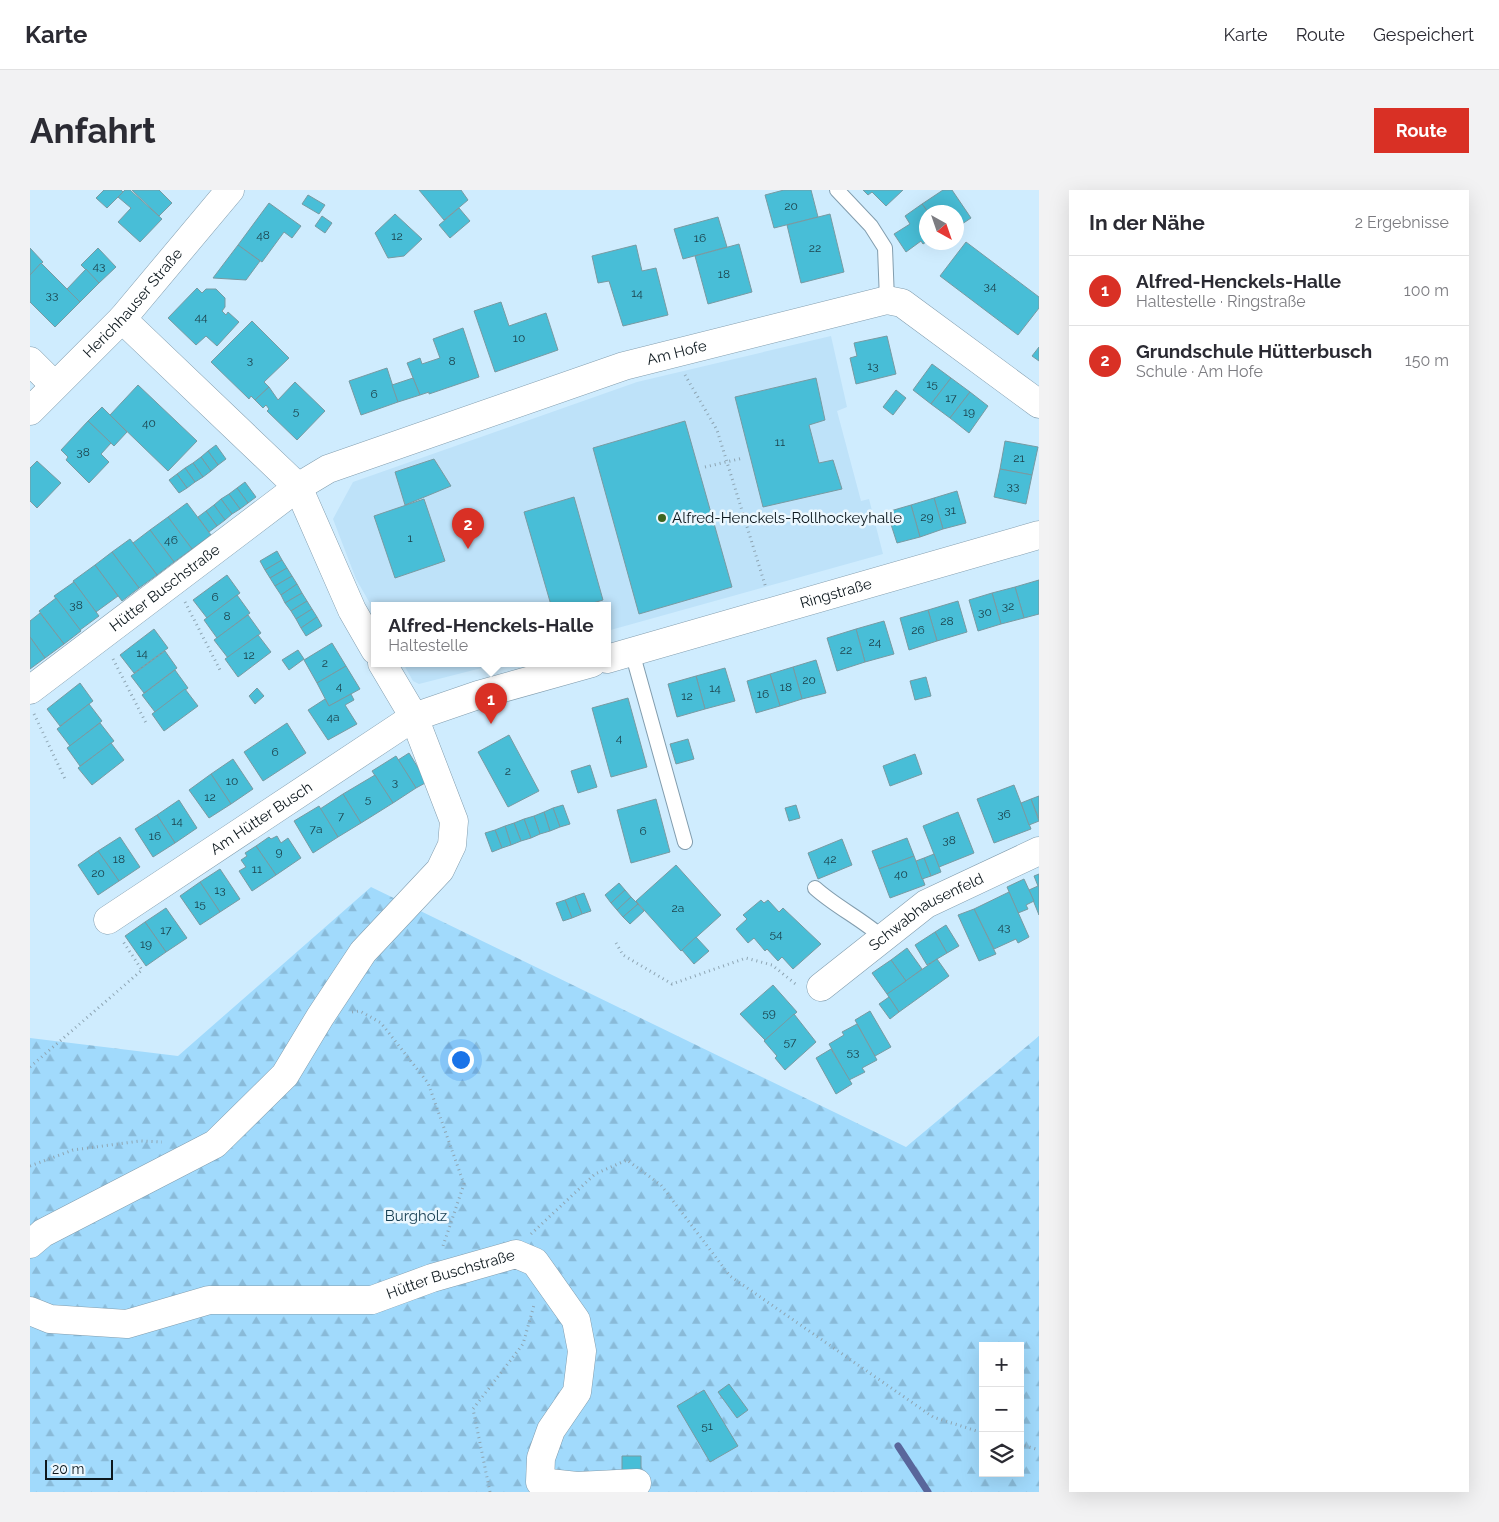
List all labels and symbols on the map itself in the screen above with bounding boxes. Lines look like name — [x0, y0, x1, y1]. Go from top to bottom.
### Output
house number: 20 — [784, 199, 798, 213]
north arrow — [919, 205, 964, 250]
house number: 48 — [256, 228, 270, 242]
house number: 12 — [391, 229, 403, 243]
house number: 16 — [694, 231, 706, 245]
house number: 22 — [809, 241, 821, 255]
street label: Herichhauser Straße — [79, 245, 186, 362]
house number: 43 — [93, 259, 105, 273]
house number: 18 — [718, 267, 730, 281]
house number: 34 — [984, 279, 997, 293]
house number: 14 — [631, 286, 643, 300]
house number: 33 — [46, 288, 58, 302]
house number: 44 — [194, 310, 208, 324]
house number: 10 — [513, 331, 525, 345]
street label: Am Hofe — [645, 337, 709, 369]
house number: 3 — [247, 353, 253, 367]
house number: 8 — [448, 354, 456, 368]
house number: 13 — [867, 359, 879, 373]
house number: 15 — [926, 377, 938, 391]
house number: 6 — [370, 387, 378, 401]
house number: 17 — [945, 391, 957, 405]
house number: 5 — [293, 404, 300, 418]
house number: 19 — [963, 405, 975, 419]
house number: 40 — [142, 416, 156, 430]
house number: 11 — [775, 435, 785, 449]
house number: 38 — [76, 445, 90, 459]
house number: 21 — [1013, 451, 1025, 465]
house number: 33 — [1007, 479, 1019, 493]
house number: 31 — [944, 503, 956, 517]
pin: 2 — [452, 508, 484, 549]
place label: Alfred-Henckels-Rollhockeyhalle — [672, 509, 902, 527]
house number: 29 — [920, 510, 934, 524]
marker: Alfred-Henckels-Rollhockeyhalle — [656, 512, 668, 524]
house number: 1 — [407, 531, 413, 545]
house number: 46 — [164, 533, 178, 547]
street label: Hütter Buschstraße — [106, 540, 223, 635]
street label: Ringstraße — [798, 574, 874, 612]
house number: 6 — [211, 590, 219, 604]
house number: 38 — [69, 598, 83, 612]
house number: 32 — [1002, 599, 1014, 613]
house number: 30 — [978, 605, 992, 619]
house number: 8 — [223, 609, 231, 623]
house number: 28 — [940, 614, 954, 628]
house number: 26 — [911, 623, 925, 637]
house number: 24 — [869, 635, 882, 649]
house number: 22 — [840, 643, 852, 657]
house number: 14 — [136, 646, 148, 660]
house number: 12 — [243, 648, 255, 662]
house number: 2 — [322, 656, 328, 670]
house number: 20 — [802, 673, 816, 687]
house number: 4 — [336, 679, 343, 693]
house number: 18 — [780, 680, 792, 694]
house number: 14 — [709, 681, 721, 695]
pin: 1 — [475, 683, 507, 724]
house number: 16 — [757, 687, 769, 701]
house number: 12 — [681, 689, 693, 703]
house number: 4a — [326, 710, 340, 724]
house number: 4 — [616, 731, 623, 745]
house number: 6 — [271, 745, 279, 759]
house number: 2 — [505, 764, 511, 778]
house number: 10 — [226, 774, 238, 788]
house number: 3 — [392, 775, 398, 789]
street label: Am Hütter Busch — [207, 778, 316, 859]
house number: 12 — [204, 790, 216, 804]
house number: 5 — [365, 792, 372, 806]
house number: 36 — [997, 807, 1011, 821]
house number: 7 — [338, 809, 345, 823]
house number: 14 — [171, 814, 183, 828]
house number: 7a — [310, 822, 322, 836]
house number: 6 — [639, 824, 647, 838]
house number: 16 — [149, 829, 161, 843]
house number: 38 — [942, 833, 956, 847]
house number: 9 — [275, 845, 283, 859]
house number: 18 — [113, 852, 125, 866]
house number: 42 — [824, 852, 836, 866]
house number: 11 — [252, 862, 262, 876]
house number: 20 — [91, 866, 105, 880]
house number: 40 — [894, 867, 908, 881]
street label: Schwabhausenfeld — [865, 869, 987, 955]
house number: 13 — [214, 883, 226, 897]
house number: 15 — [194, 897, 206, 911]
house number: 2a — [672, 901, 684, 915]
house number: 43 — [998, 920, 1010, 934]
house number: 17 — [160, 923, 172, 937]
house number: 54 — [769, 927, 783, 941]
house number: 19 — [140, 937, 152, 951]
house number: 59 — [762, 1006, 776, 1020]
house number: 57 — [784, 1035, 797, 1049]
house number: 53 — [847, 1045, 859, 1059]
your location — [448, 1047, 474, 1073]
park label: Burgholz — [385, 1207, 447, 1225]
street label: Hütter Buschstraße — [384, 1246, 517, 1303]
house number: 51 — [701, 1419, 713, 1433]
scale bar — [45, 1457, 112, 1480]

